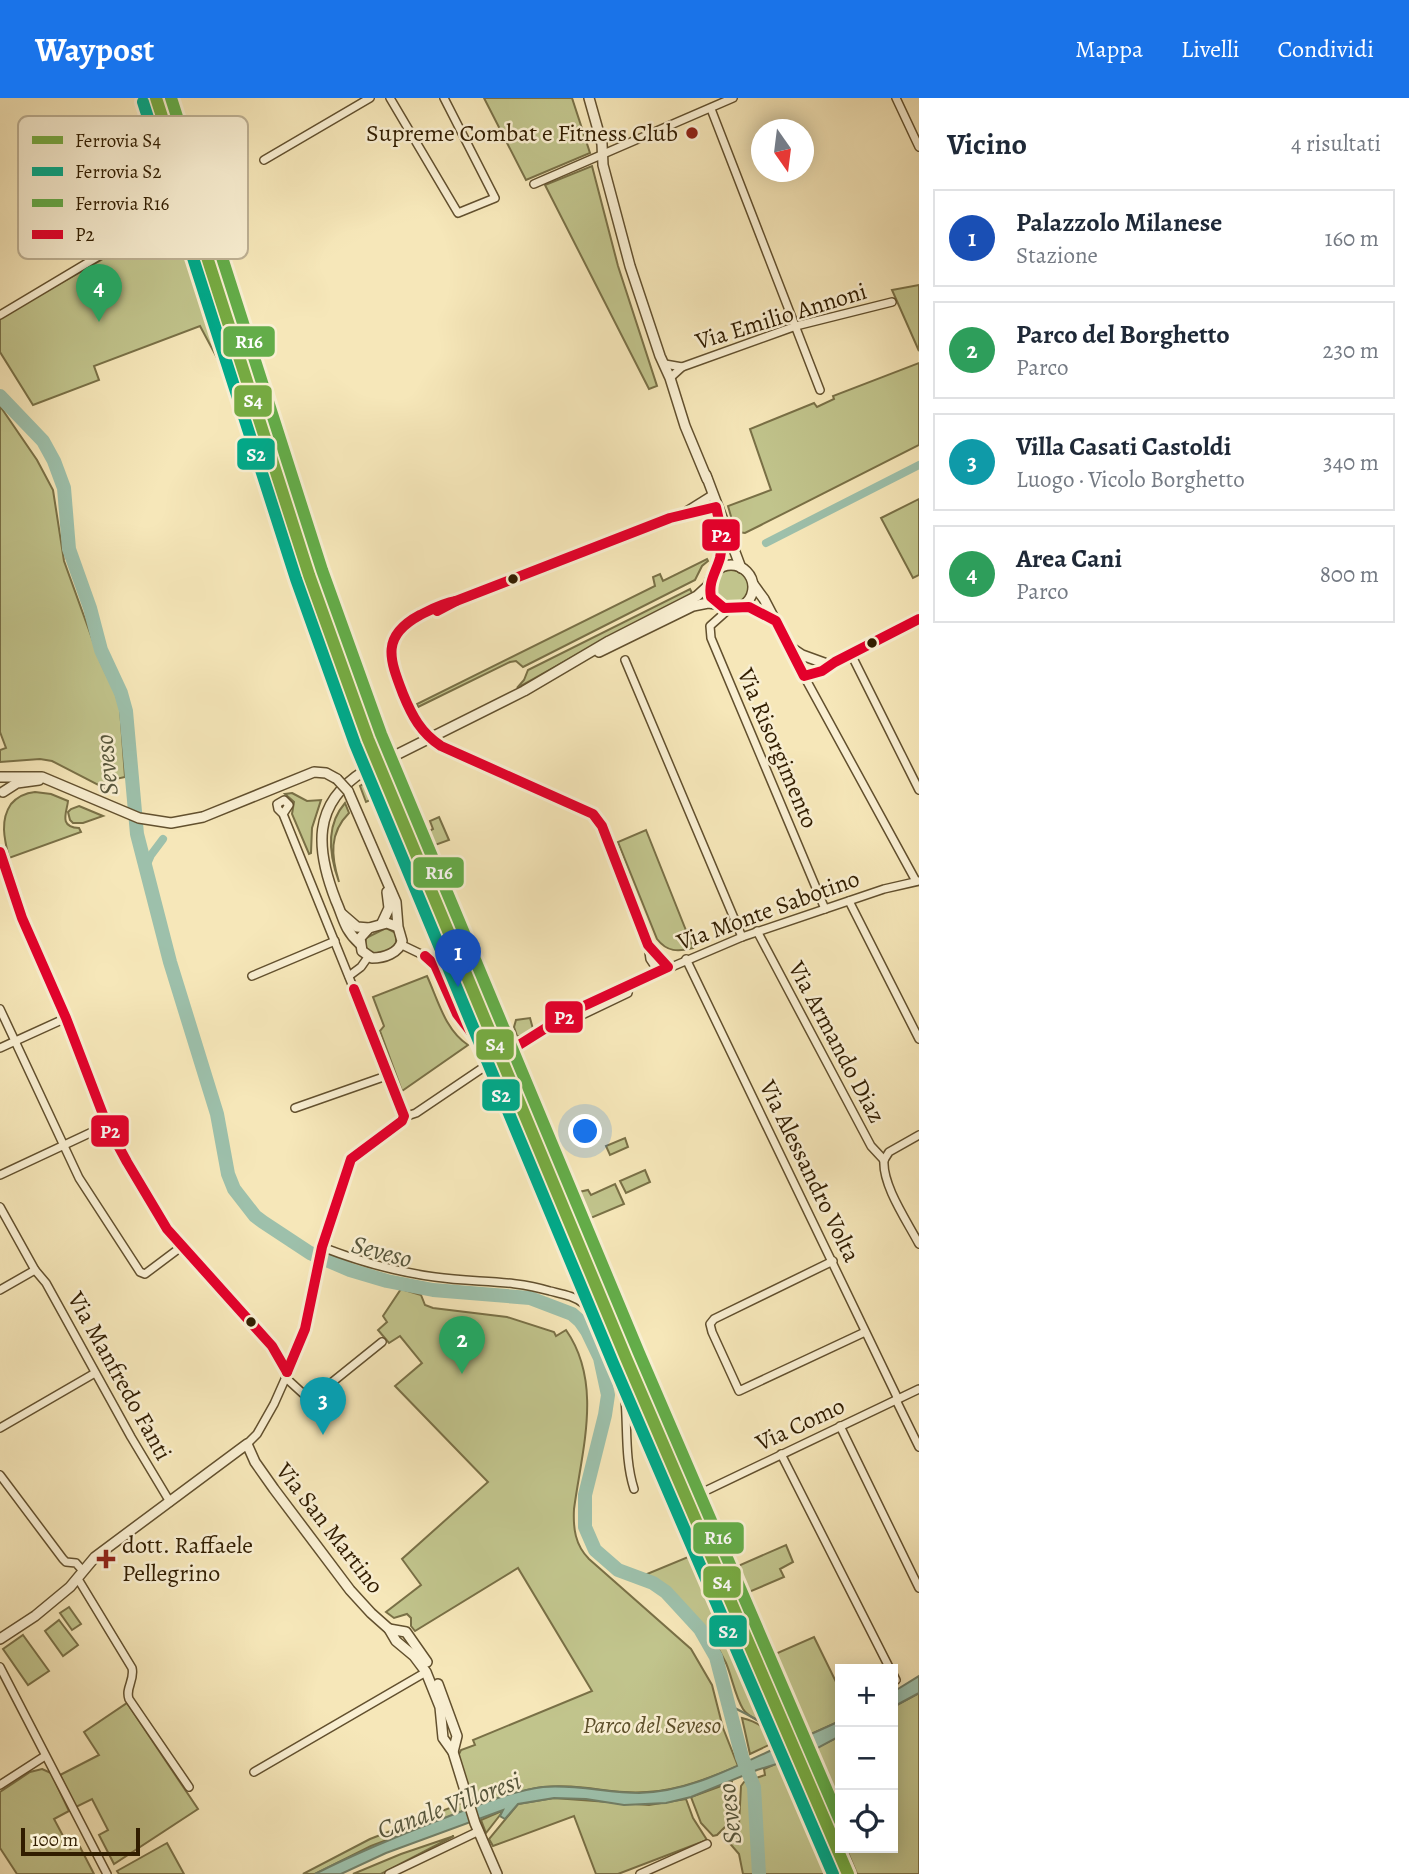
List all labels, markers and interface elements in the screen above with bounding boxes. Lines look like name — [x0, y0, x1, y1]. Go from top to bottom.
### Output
text: Waypost — [35, 27, 154, 72]
text: Mappa — [1075, 33, 1143, 65]
text: Livelli — [1181, 33, 1240, 65]
text: Condividi — [1278, 33, 1374, 65]
legend — [18, 116, 248, 259]
place label: Supreme Combat e Fitness Club — [366, 117, 678, 149]
north arrow — [751, 119, 814, 182]
text: Vicino — [947, 124, 1027, 164]
marker: Supreme Combat e Fitness Club — [684, 125, 700, 141]
text: Ferrovia S4 — [75, 128, 161, 154]
text: 4 risultati — [1291, 128, 1381, 159]
text: Ferrovia S2 — [75, 159, 161, 185]
text: Ferrovia R16 — [75, 191, 169, 217]
text: Palazzolo Milanese — [1016, 205, 1222, 240]
text: P2 — [75, 222, 95, 248]
text: 1 — [968, 223, 976, 254]
text: 160 m — [1325, 223, 1379, 254]
text: Stazione — [1016, 240, 1098, 271]
pin: 4 — [76, 264, 122, 322]
street label: Via Emilio Annoni — [690, 275, 871, 358]
text: Parco del Borghetto — [1016, 317, 1230, 352]
line badge: R16 — [222, 325, 276, 358]
text: R16 — [235, 329, 263, 355]
text: 2 — [966, 335, 978, 366]
text: 230 m — [1323, 335, 1379, 366]
text: Parco — [1016, 352, 1068, 383]
line badge: S4 — [233, 384, 273, 418]
text: S4 — [243, 388, 263, 414]
text: Villa Casati Castoldi — [1016, 429, 1231, 464]
line badge: S2 — [236, 437, 276, 471]
text: S2 — [246, 442, 266, 468]
text: 3 — [967, 447, 977, 478]
text: 340 m — [1323, 447, 1379, 478]
text: Luogo · Vicolo Borghetto — [1016, 464, 1245, 495]
line badge: P2 — [701, 518, 741, 552]
text: P2 — [711, 523, 731, 549]
text: Area Cani — [1016, 541, 1122, 576]
text: 4 — [967, 559, 977, 590]
text: 800 m — [1320, 559, 1379, 590]
unlabelled marker — [506, 572, 520, 586]
text: Parco — [1016, 576, 1068, 607]
unlabelled marker — [865, 636, 879, 650]
street label: Via Risorgimento — [729, 662, 826, 833]
water label: Seveso — [86, 733, 127, 797]
line badge: R16 — [412, 856, 465, 889]
text: R16 — [425, 860, 453, 886]
street label: Via Monte Sabotino — [671, 862, 864, 958]
pin: 1 — [435, 929, 481, 987]
street label: Via Armando Diaz — [780, 955, 893, 1128]
line badge: P2 — [544, 1000, 584, 1034]
text: P2 — [554, 1005, 574, 1031]
line badge: S4 — [475, 1028, 515, 1061]
text: S4 — [485, 1032, 505, 1058]
street label: Via Alessandro Volta — [752, 1074, 868, 1268]
line badge: S2 — [481, 1078, 521, 1112]
text: S2 — [491, 1083, 511, 1109]
line badge: P2 — [90, 1114, 130, 1148]
your location — [568, 1114, 602, 1148]
text: P2 — [100, 1119, 120, 1145]
water label: Seveso — [348, 1227, 416, 1276]
street label: Via Manfredo Fanti — [60, 1285, 180, 1466]
unlabelled marker — [244, 1315, 258, 1329]
pin: 2 — [439, 1316, 485, 1374]
pin: 3 — [300, 1377, 346, 1435]
street label: Via Como — [749, 1389, 850, 1459]
street label: Via San Martino — [268, 1455, 391, 1600]
line badge: R16 — [692, 1521, 745, 1555]
text: R16 — [704, 1525, 732, 1551]
place label: dott. Raffaele Pellegrino — [122, 1529, 253, 1589]
marker: dott. Raffaele Pellegrino — [96, 1549, 116, 1569]
line badge: S4 — [702, 1565, 742, 1599]
text: S4 — [712, 1570, 732, 1596]
line badge: S2 — [708, 1614, 748, 1648]
text: S2 — [718, 1619, 738, 1645]
map controls — [835, 1664, 898, 1853]
button: + — [835, 1664, 898, 1727]
park label: Parco del Seveso — [583, 1709, 721, 1741]
button: − — [835, 1727, 898, 1790]
water label: Canale Villoresi — [372, 1763, 526, 1848]
water label: Seveso — [709, 1782, 750, 1846]
button: locate — [835, 1790, 898, 1853]
scale bar — [21, 1825, 140, 1857]
text: 100 m — [32, 1827, 78, 1853]

